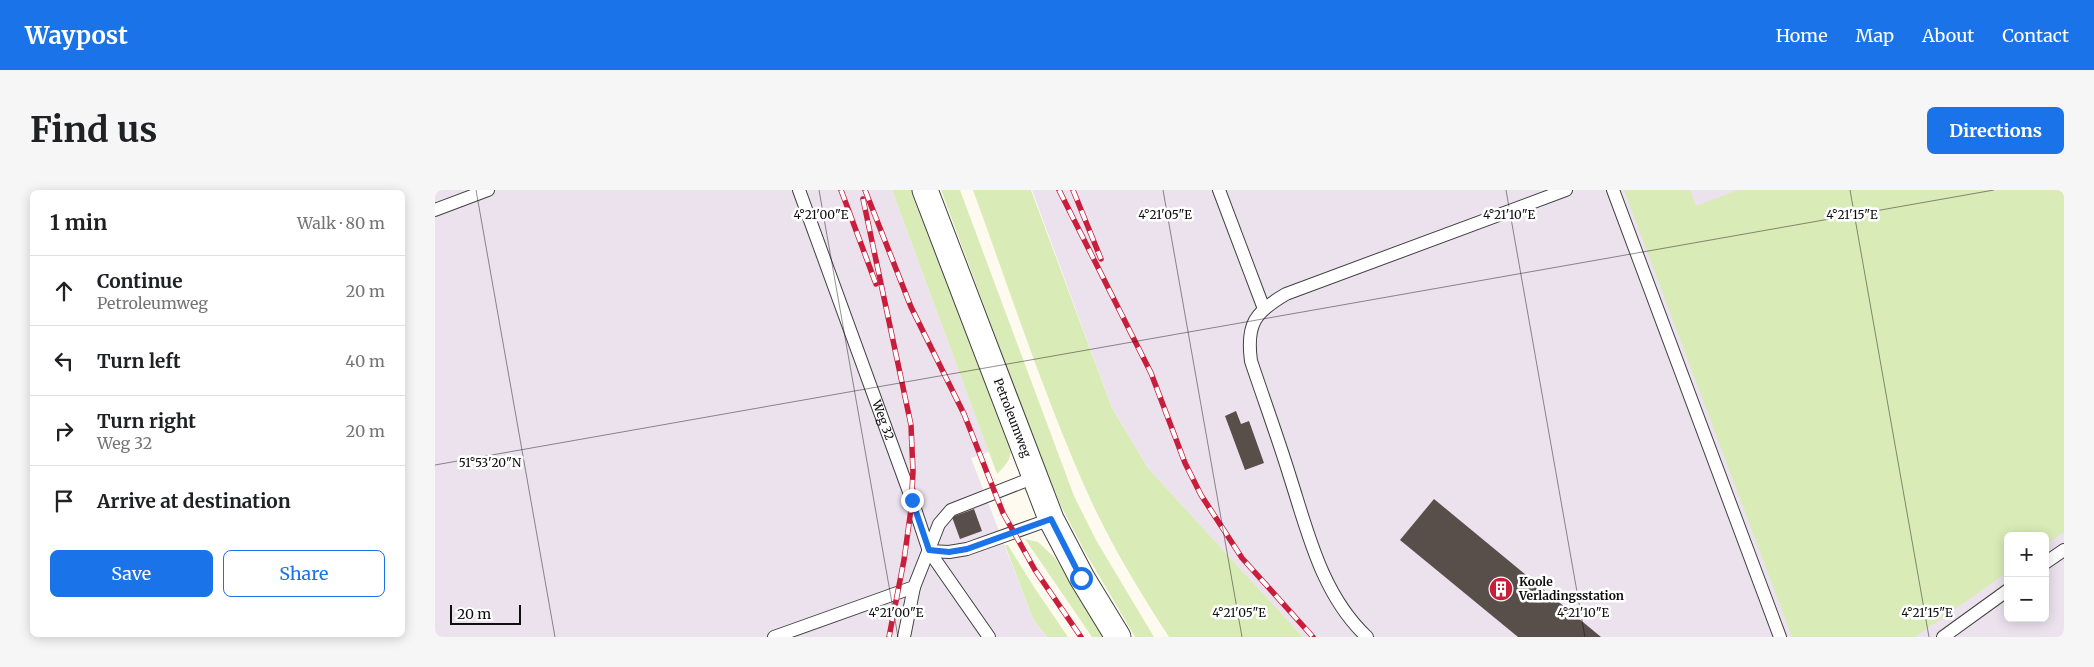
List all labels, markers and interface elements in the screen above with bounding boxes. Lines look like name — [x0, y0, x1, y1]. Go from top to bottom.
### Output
text: Waypost — [25, 20, 128, 51]
text: Home — [1776, 24, 1828, 47]
text: Map — [1856, 24, 1894, 47]
text: About — [1922, 24, 1974, 47]
text: Contact — [2002, 24, 2069, 47]
button: Directions — [1927, 107, 2064, 154]
text: Find us — [30, 108, 157, 152]
text: 4°21'00"E — [794, 207, 849, 222]
text: 4°21'05"E — [1138, 207, 1192, 222]
text: 4°21'10"E — [1483, 207, 1536, 222]
text: 4°21'15"E — [1826, 207, 1878, 222]
text: 1 min — [50, 209, 107, 236]
text: Walk · 80 m — [297, 213, 385, 233]
text: Continue — [97, 269, 183, 293]
icon: ahead — [50, 277, 78, 305]
text: 20 m — [346, 281, 385, 301]
text: Petroleumweg — [97, 293, 208, 313]
icon: left — [50, 347, 78, 375]
text: Turn left — [97, 349, 181, 373]
text: 40 m — [345, 351, 385, 371]
street label: Petroleumweg — [991, 376, 1035, 460]
street label: Weg 32 — [869, 397, 898, 442]
text: Turn right — [97, 409, 196, 433]
icon: right — [50, 417, 78, 445]
text: 20 m — [346, 421, 385, 441]
text: Weg 32 — [97, 433, 152, 453]
text: 51°53'20"N — [459, 455, 522, 470]
icon: arrive — [50, 487, 78, 515]
text: Arrive at destination — [97, 489, 291, 513]
route end — [901, 489, 924, 512]
map controls — [2004, 532, 2049, 622]
button: + — [2004, 532, 2049, 577]
button: Save — [50, 550, 213, 597]
button: Share — [223, 550, 385, 597]
route start — [1070, 567, 1093, 590]
place label: Koole Verladingsstation — [1518, 574, 1624, 603]
building icon: Koole Verladingsstation — [1488, 576, 1514, 602]
button: − — [2004, 577, 2049, 622]
scale bar — [450, 602, 521, 625]
text: 20 m — [457, 605, 491, 623]
text: 4°21'00"E — [869, 605, 924, 620]
text: 4°21'05"E — [1212, 605, 1266, 620]
text: 4°21'10"E — [1557, 605, 1610, 620]
text: 4°21'15"E — [1901, 605, 1953, 620]

